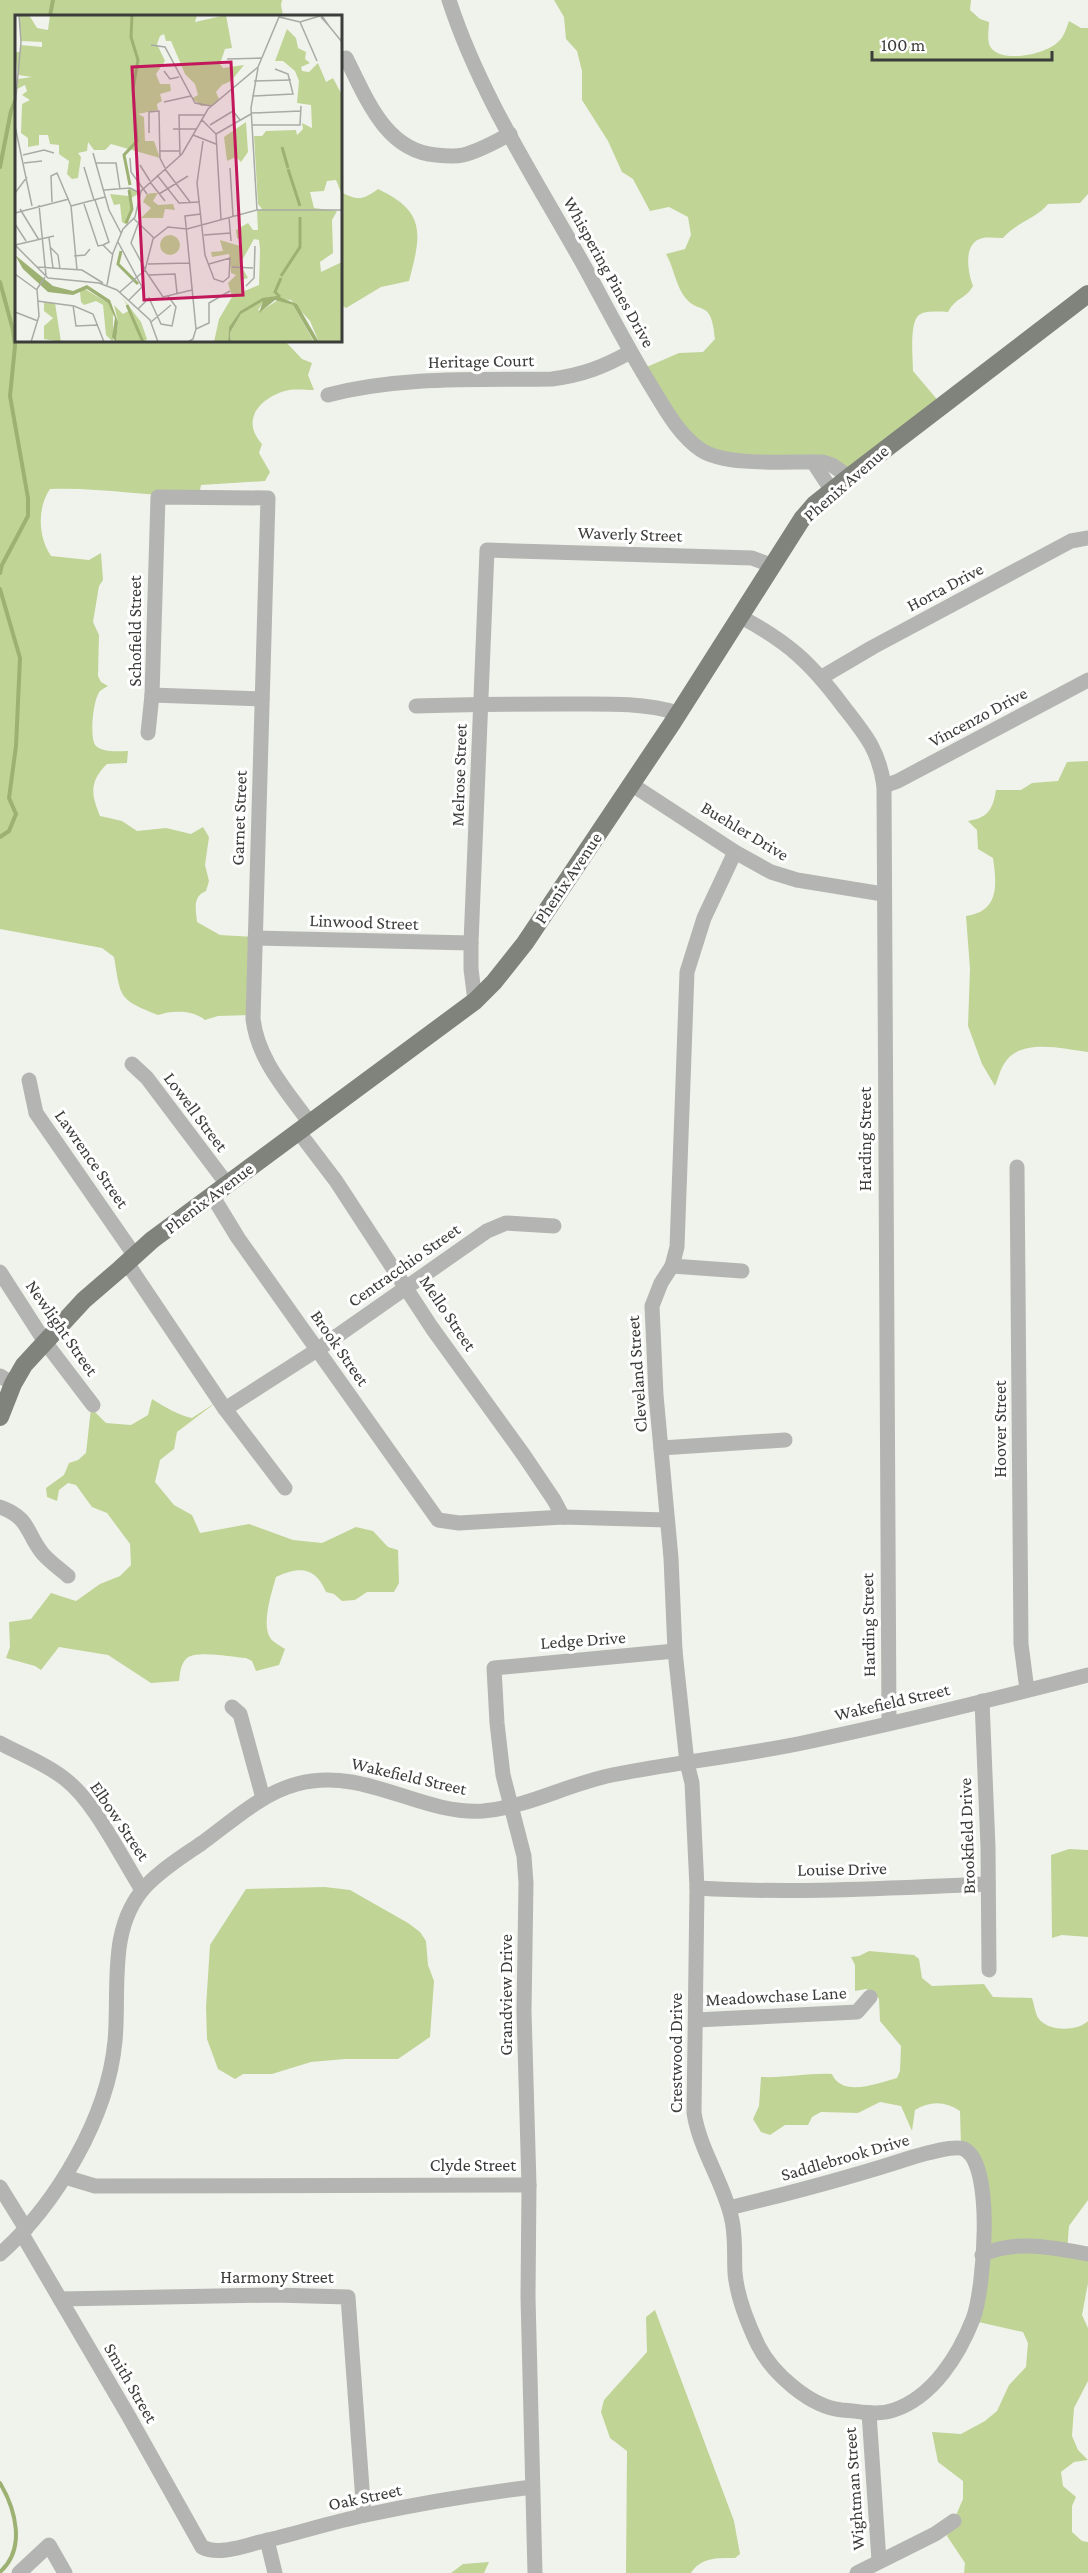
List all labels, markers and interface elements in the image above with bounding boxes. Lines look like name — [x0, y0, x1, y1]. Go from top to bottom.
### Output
inset map — [15, 15, 342, 342]
scale bar — [872, 24, 1052, 62]
text: 100 m — [881, 35, 926, 55]
street label: Whispering Pines Drive — [559, 193, 659, 351]
street label: Heritage Court — [428, 350, 535, 372]
street label: Phenix Avenue — [799, 441, 893, 525]
street label: Waverly Street — [577, 522, 684, 546]
street label: Horta Drive — [903, 558, 987, 616]
street label: Schofield Street — [125, 574, 145, 687]
street label: Vincenzo Drive — [925, 683, 1031, 751]
street label: Melrose Street — [447, 722, 471, 827]
street label: Garnet Street — [227, 769, 251, 866]
street label: Buehler Drive — [698, 797, 792, 865]
street label: Phenix Avenue — [530, 828, 606, 927]
street label: Linwood Street — [309, 910, 420, 934]
street label: Lowell Street — [160, 1068, 233, 1156]
street label: Harding Street — [855, 1086, 875, 1191]
street label: Lawrence Street — [51, 1106, 134, 1213]
street label: Phenix Avenue — [161, 1158, 257, 1238]
street label: Centracchio Street — [344, 1218, 465, 1311]
street label: Mello Street — [415, 1271, 481, 1355]
street label: Newlight Street — [22, 1276, 103, 1381]
street label: Brook Street — [307, 1306, 374, 1391]
street label: Cleveland Street — [623, 1314, 651, 1433]
street label: Hoover Street — [990, 1379, 1010, 1478]
street label: Harding Street — [857, 1572, 879, 1677]
street label: Ledge Drive — [540, 1627, 626, 1653]
street label: Wakefield Street — [832, 1679, 953, 1725]
street label: Wakefield Street — [349, 1753, 470, 1799]
street label: Brookfield Drive — [955, 1777, 979, 1895]
street label: Elbow Street — [86, 1778, 154, 1865]
street label: Louise Drive — [797, 1858, 887, 1880]
street label: Grandview Drive — [496, 1934, 516, 2056]
street label: Meadowchase Lane — [705, 1982, 847, 2010]
street label: Crestwood Drive — [666, 1993, 686, 2113]
street label: Saddlebrook Drive — [779, 2129, 912, 2185]
street label: Clyde Street — [430, 2155, 517, 2175]
street label: Harmony Street — [220, 2267, 335, 2287]
street label: Smith Street — [100, 2340, 162, 2427]
street label: Wightman Street — [840, 2426, 868, 2551]
street label: Oak Street — [326, 2479, 405, 2515]

